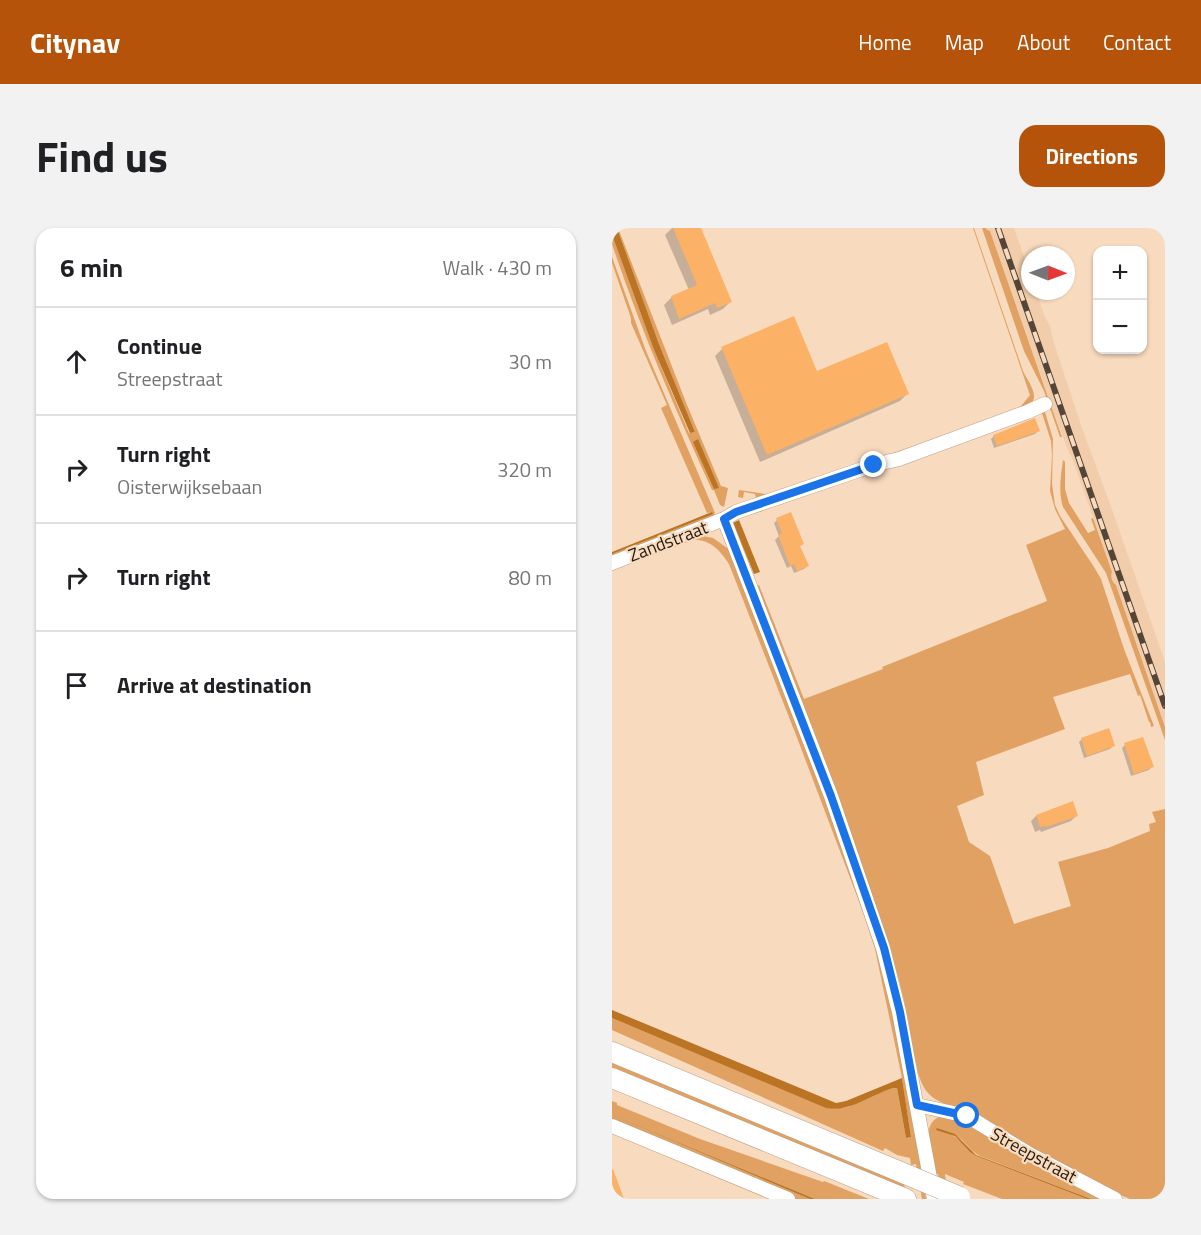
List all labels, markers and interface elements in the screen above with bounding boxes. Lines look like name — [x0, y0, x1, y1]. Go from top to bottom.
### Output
text: Citynav — [30, 21, 120, 64]
text: Home — [858, 26, 912, 58]
text: Map — [945, 26, 984, 58]
text: About — [1017, 26, 1070, 58]
text: Contact — [1103, 26, 1171, 58]
text: Find us — [36, 124, 168, 188]
button: Directions — [1019, 125, 1165, 187]
north arrow — [1021, 246, 1075, 300]
map controls — [1093, 246, 1147, 354]
button: + — [1093, 246, 1147, 300]
text: 6 min — [60, 248, 123, 287]
text: Walk · 430 m — [443, 252, 552, 283]
button: − — [1093, 300, 1147, 354]
text: Continue — [117, 329, 202, 363]
icon: ahead — [60, 345, 93, 378]
text: 30 m — [508, 346, 552, 377]
text: Streepstraat — [117, 363, 222, 394]
text: Turn right — [117, 437, 211, 471]
route end — [860, 451, 886, 477]
icon: right — [60, 453, 93, 486]
text: 320 m — [497, 454, 552, 485]
text: Oisterwijksebaan — [117, 471, 262, 502]
street label: Zandstraat — [624, 513, 712, 568]
text: Turn right — [117, 560, 211, 594]
icon: right — [60, 561, 93, 594]
text: 80 m — [508, 562, 552, 593]
text: Arrive at destination — [117, 668, 312, 702]
icon: arrive — [60, 669, 93, 702]
route start — [953, 1102, 979, 1128]
street label: Streepstraat — [986, 1120, 1083, 1190]

